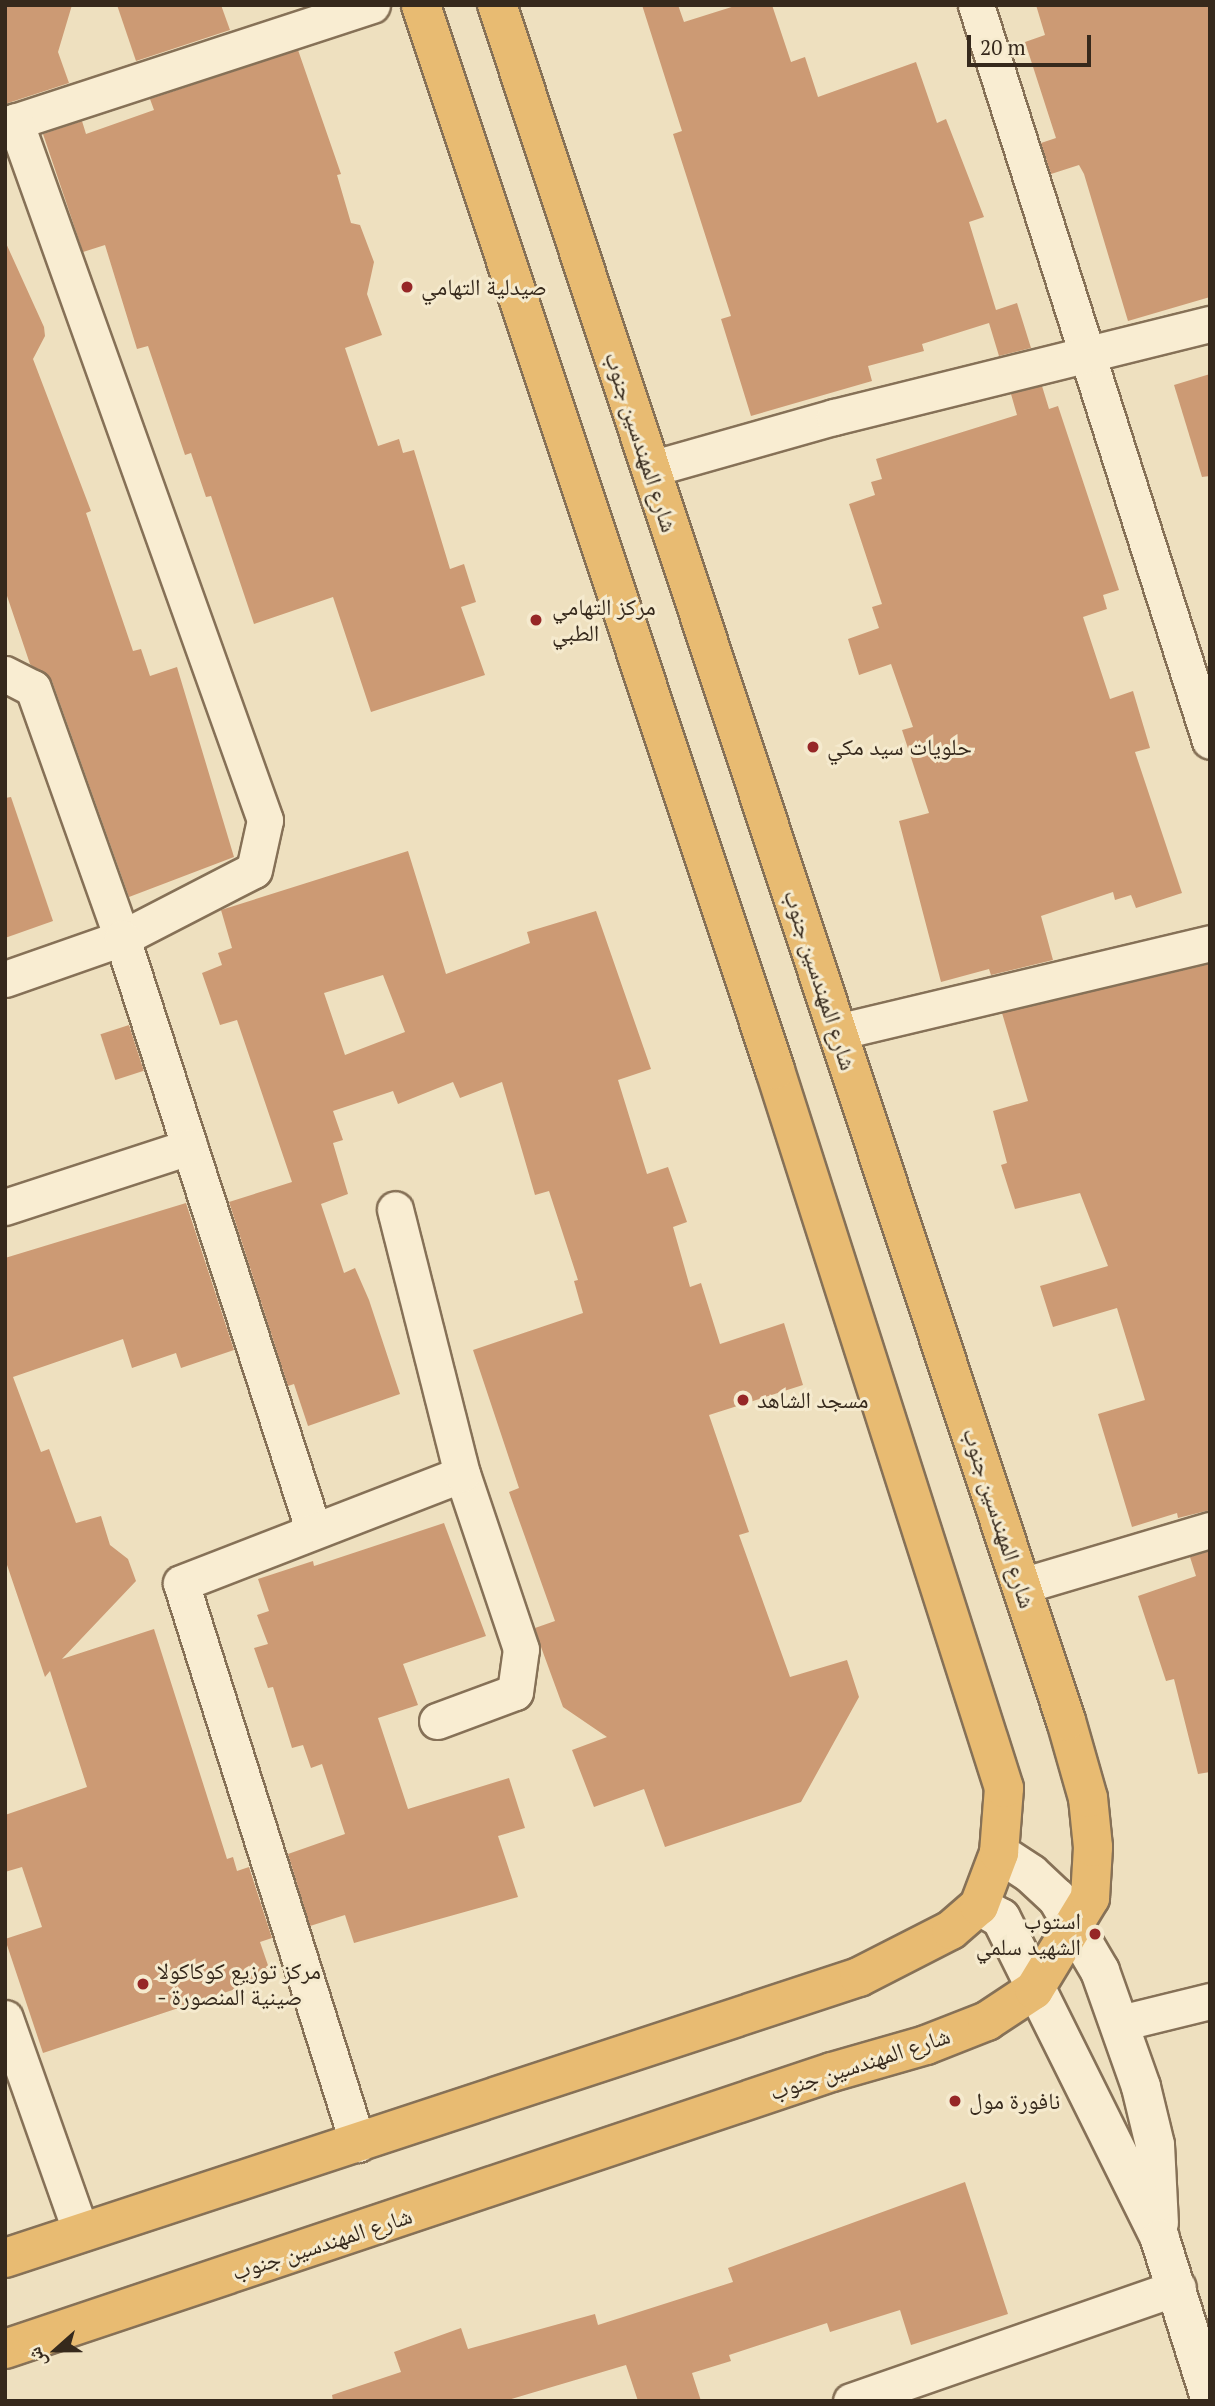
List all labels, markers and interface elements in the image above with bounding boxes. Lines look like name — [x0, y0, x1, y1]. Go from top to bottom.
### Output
scale bar — [970, 21, 1094, 65]
text: 20 m — [980, 33, 1026, 61]
place label: صيدلية التهامي — [421, 273, 547, 301]
marker: صيدلية التهامي — [399, 279, 415, 295]
street label: شارع المهندسين جنوب — [599, 348, 683, 536]
place label: مركز التهامي الطبي — [552, 593, 656, 647]
marker: مركز التهامي الطبي — [526, 610, 546, 630]
place label: حلويات سيد مكي — [827, 733, 972, 761]
marker: حلويات سيد مكي — [805, 739, 821, 755]
street label: شارع المهندسين جنوب — [778, 886, 862, 1074]
place label: مسجد الشاهد — [757, 1386, 869, 1414]
marker: مسجد الشاهد — [735, 1392, 751, 1408]
street label: شارع المهندسين جنوب — [957, 1424, 1041, 1612]
place label: استوب الشهيد سلمي — [976, 1907, 1081, 1961]
marker: استوب الشهيد سلمي — [1087, 1926, 1103, 1942]
place label: مركز توزيع كوكاكولا - صينية المنصورة — [157, 1957, 321, 2011]
marker: مركز توزيع كوكاكولا - صينية المنصورة — [135, 1976, 151, 1992]
street label: شارع المهندسين جنوب — [766, 2022, 954, 2106]
place label: نافورة مول — [969, 2087, 1060, 2115]
marker: نافورة مول — [947, 2093, 963, 2109]
street label: شارع المهندسين جنوب — [228, 2202, 416, 2286]
north arrow — [21, 2315, 91, 2385]
text: ش — [21, 2344, 51, 2372]

